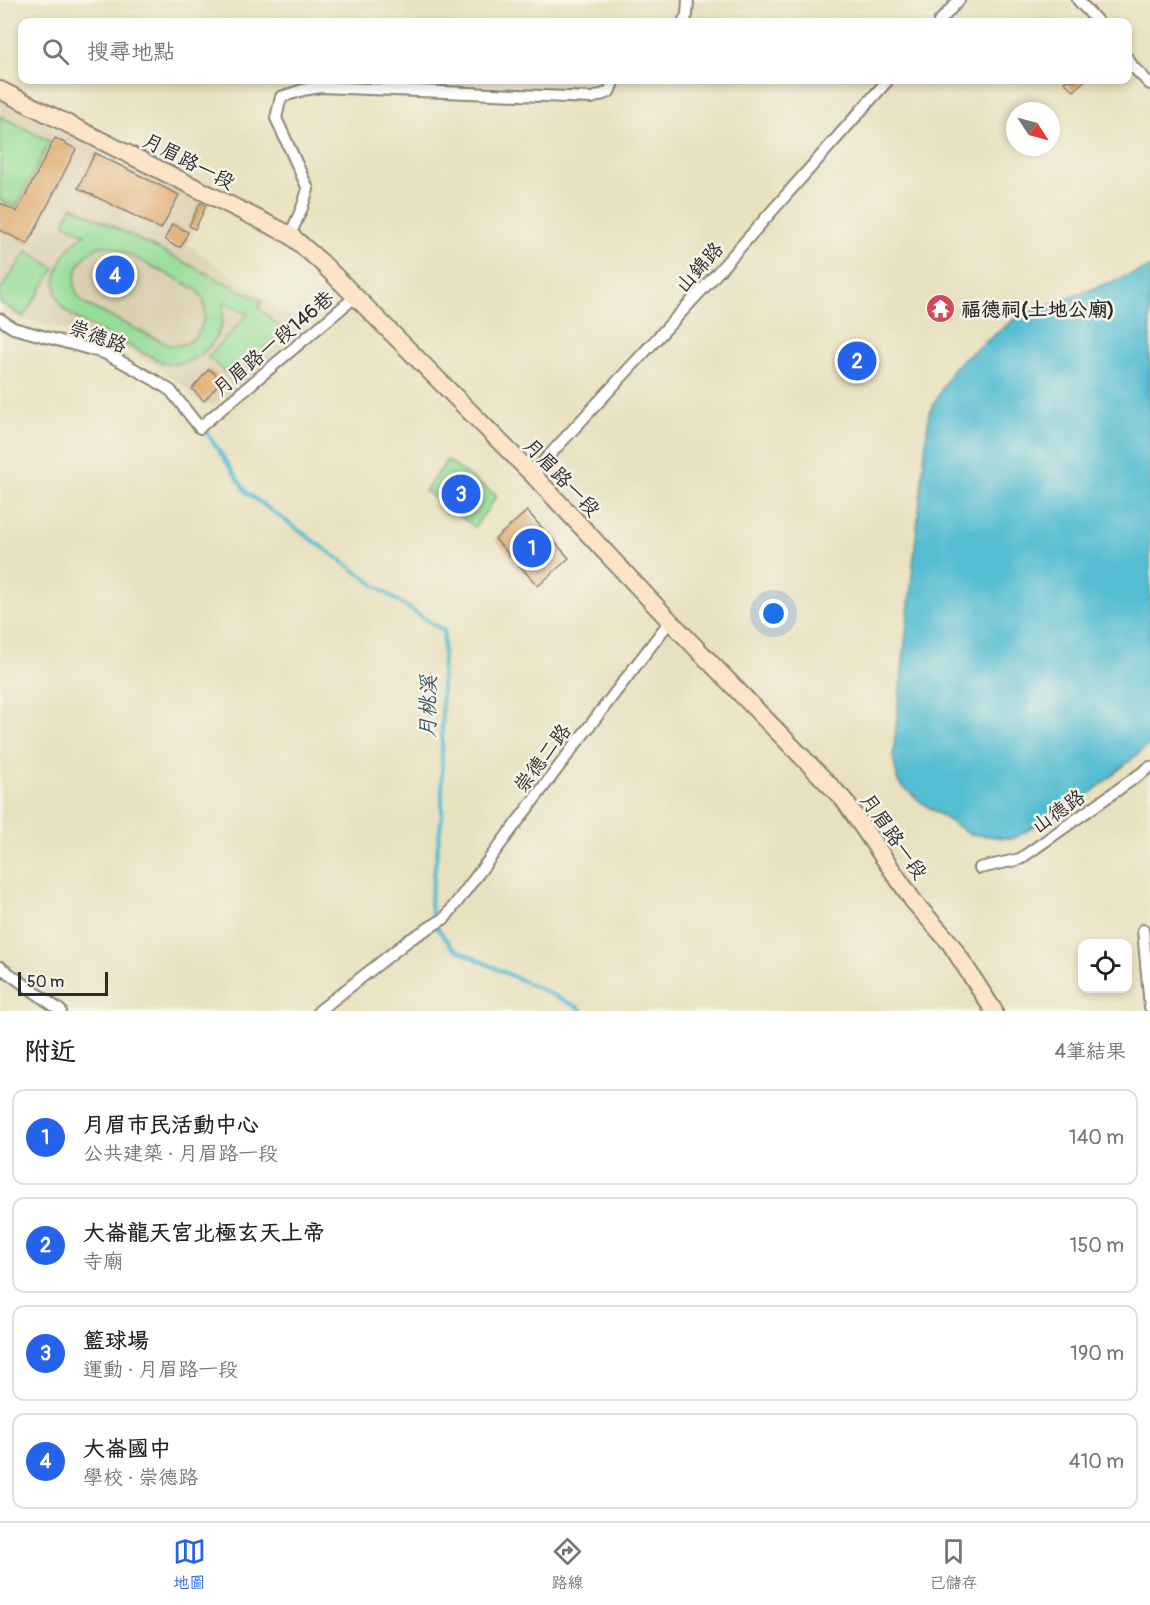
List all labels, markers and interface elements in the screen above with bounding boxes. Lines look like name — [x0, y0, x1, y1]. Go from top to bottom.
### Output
search box — [18, 18, 1132, 84]
icon: search — [39, 35, 72, 68]
text: 搜尋地點 — [87, 38, 175, 66]
north arrow — [1006, 102, 1060, 156]
street label: 月眉路一段 — [139, 128, 239, 195]
street label: 山錦路 — [670, 236, 729, 298]
pin: 4 — [96, 252, 134, 298]
street label: 月眉路一段146巷 — [207, 285, 340, 402]
temple icon: 福德祠(土地公廟) — [924, 293, 956, 325]
place label: 福德祠(土地公廟) — [961, 297, 1114, 322]
street label: 崇德路 — [65, 314, 131, 359]
pin: 2 — [838, 338, 876, 384]
street label: 月眉路一段 — [518, 433, 605, 522]
pin: 3 — [442, 472, 480, 516]
pin: 1 — [512, 526, 552, 570]
your location — [759, 599, 788, 628]
water label: 月桃溪 — [414, 674, 443, 739]
street label: 崇德二路 — [508, 718, 577, 798]
street label: 山德路 — [1027, 783, 1091, 839]
street label: 月眉路一段 — [855, 788, 933, 884]
map controls — [1078, 939, 1132, 993]
button: locate — [1078, 939, 1132, 993]
scale bar — [18, 969, 108, 996]
text: 50 m — [27, 972, 64, 992]
text: 附近 — [24, 1036, 76, 1068]
text: 4筆結果 — [1054, 1039, 1126, 1064]
text: 月眉市民活動中心 — [83, 1111, 259, 1139]
text: 1 — [42, 1125, 49, 1150]
text: 140 m — [1069, 1125, 1124, 1150]
text: 公共建築 · 月眉路一段 — [83, 1141, 278, 1166]
text: 大崙龍天宮北極玄天上帝 — [83, 1219, 325, 1247]
text: 2 — [40, 1233, 51, 1258]
text: 150 m — [1070, 1233, 1124, 1258]
text: 寺廟 — [83, 1249, 123, 1274]
text: 籃球場 — [83, 1327, 149, 1355]
text: 3 — [40, 1341, 51, 1366]
text: 190 m — [1070, 1341, 1124, 1366]
text: 運動 · 月眉路一段 — [83, 1357, 238, 1382]
text: 大崙國中 — [83, 1435, 171, 1463]
text: 4 — [40, 1449, 51, 1474]
text: 410 m — [1069, 1449, 1124, 1474]
text: 學校 · 崇德路 — [83, 1465, 198, 1490]
tab: 地圖 — [173, 1535, 206, 1593]
tab: 路線 — [551, 1535, 584, 1593]
tab: 已儲存 — [929, 1535, 977, 1593]

